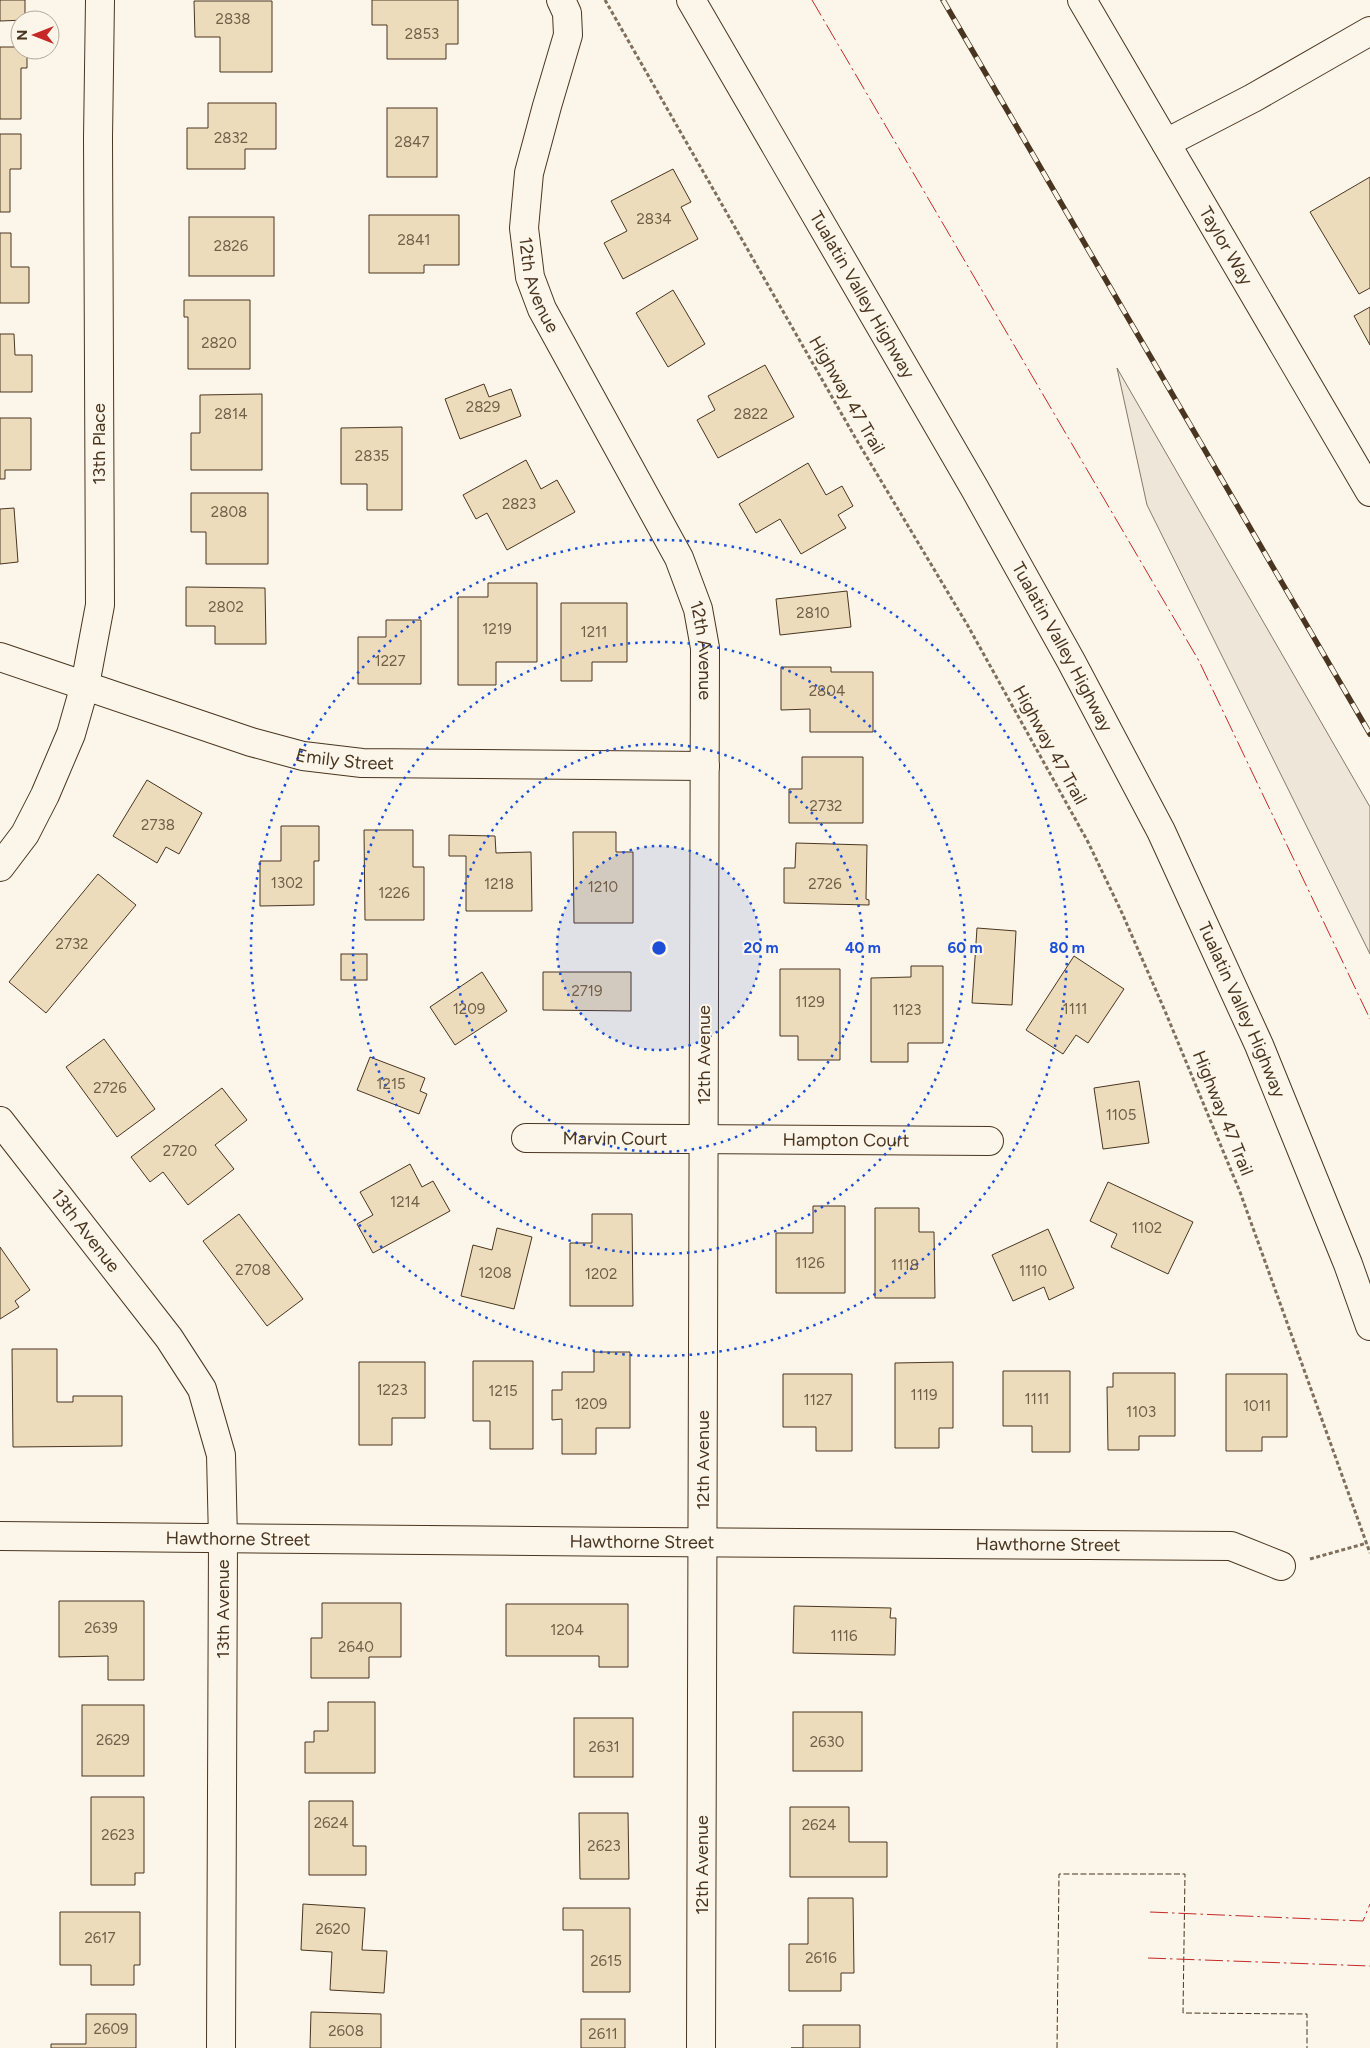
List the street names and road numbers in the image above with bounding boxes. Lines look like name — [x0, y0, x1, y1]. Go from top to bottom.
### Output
street label: Taylor Way — [1194, 203, 1258, 290]
street label: Tualatin Valley Highway — [805, 207, 920, 383]
street label: 12th Avenue — [514, 236, 564, 337]
street label: Highway 47 Trail — [804, 332, 890, 458]
street label: 13th Place — [88, 403, 110, 485]
street label: Tualatin Valley Highway — [1007, 558, 1118, 736]
street label: 12th Avenue — [685, 598, 716, 700]
street label: Highway 47 Trail — [1008, 682, 1092, 808]
street label: Emily Street — [293, 744, 394, 774]
street label: Tualatin Valley Highway — [1193, 918, 1290, 1101]
street label: 12th Avenue — [693, 1005, 715, 1105]
street label: Highway 47 Trail — [1188, 1047, 1258, 1179]
street label: Marvin Court — [562, 1127, 668, 1150]
street label: Hampton Court — [783, 1129, 910, 1151]
street label: 13th Avenue — [46, 1185, 125, 1277]
street label: 12th Avenue — [692, 1410, 714, 1510]
street label: Hawthorne Street — [165, 1527, 311, 1551]
street label: Hawthorne Street — [569, 1530, 715, 1553]
street label: Hawthorne Street — [975, 1533, 1121, 1556]
street label: 13th Avenue — [212, 1559, 234, 1659]
street label: 12th Avenue — [691, 1815, 713, 1915]

